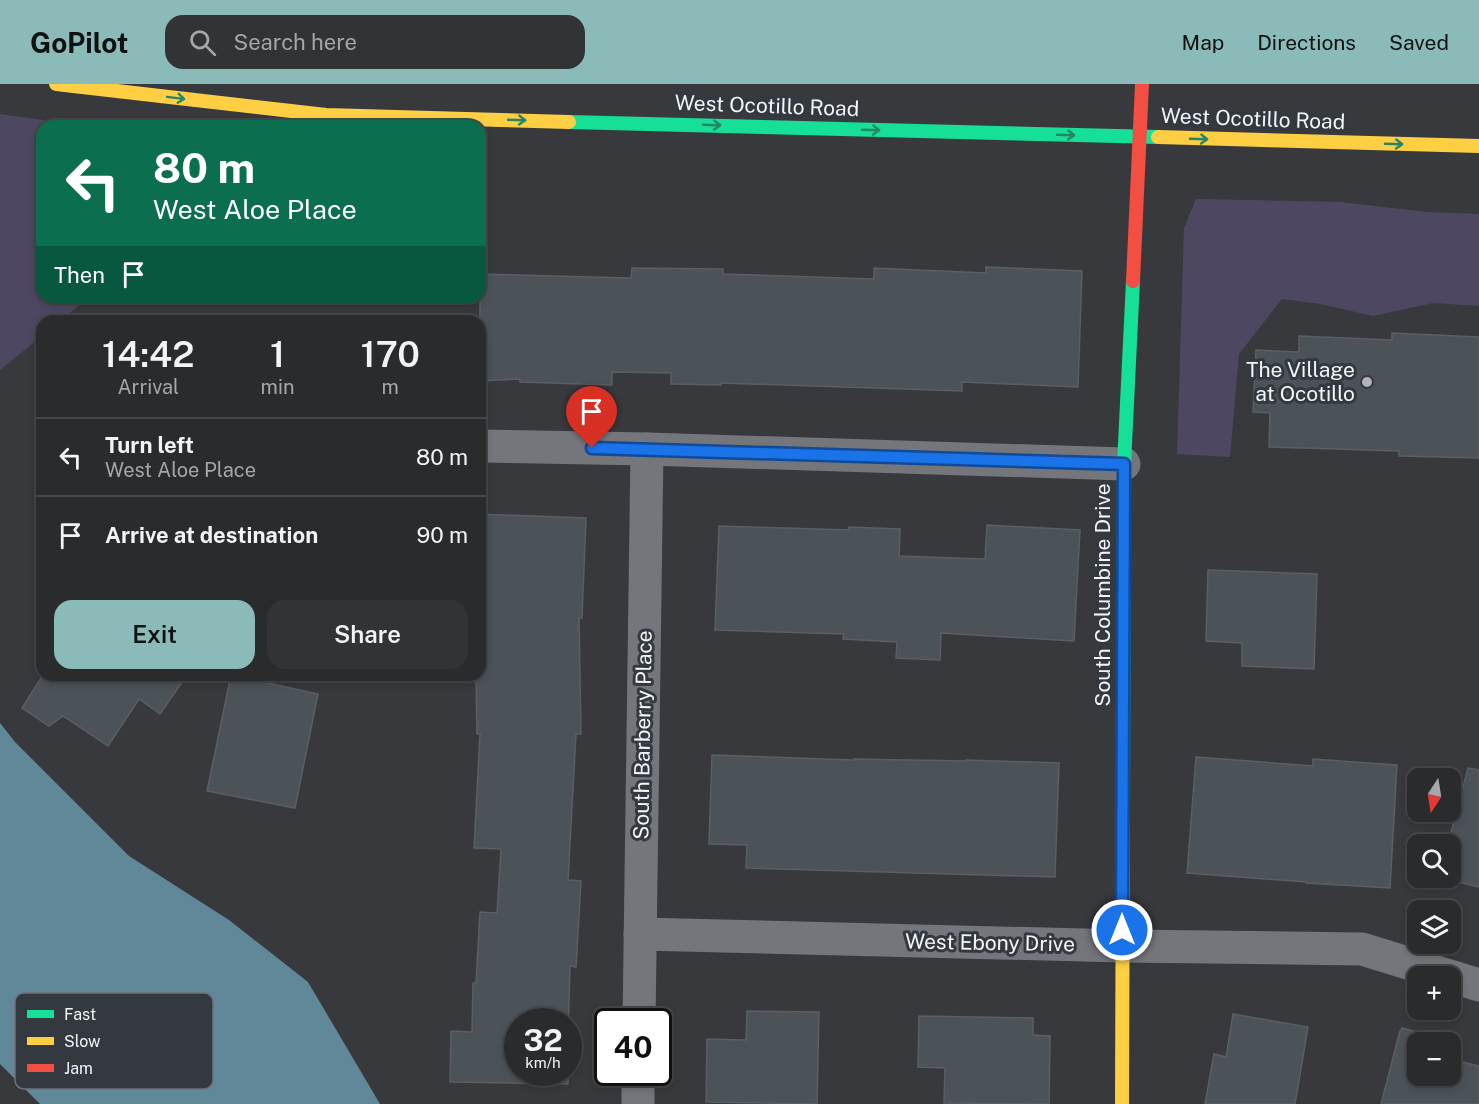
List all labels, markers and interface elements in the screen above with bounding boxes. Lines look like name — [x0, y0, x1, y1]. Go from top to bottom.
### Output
search box — [165, 15, 585, 69]
text: GoPilot — [30, 26, 129, 59]
icon: search — [186, 26, 219, 59]
text: Search here — [234, 29, 357, 55]
text: Map — [1182, 30, 1224, 55]
text: Directions — [1257, 30, 1356, 55]
text: Saved — [1389, 30, 1449, 55]
street label: West Ocotillo Road — [674, 90, 860, 121]
one-way arrow — [166, 93, 186, 104]
street label: West Ocotillo Road — [1160, 103, 1346, 134]
one-way arrow — [507, 115, 527, 126]
one-way arrow — [702, 120, 722, 131]
one-way arrow — [860, 124, 880, 135]
one-way arrow — [1055, 129, 1075, 141]
one-way arrow — [1188, 133, 1208, 144]
one-way arrow — [1383, 138, 1403, 150]
text: 80 m — [153, 143, 255, 192]
icon: left — [54, 144, 132, 222]
text: West Aloe Place — [153, 193, 357, 225]
icon: arrive — [117, 258, 150, 291]
text: Then — [54, 262, 105, 288]
text: 14:42 — [102, 333, 195, 375]
text: 1 — [270, 333, 285, 375]
text: 170 — [361, 333, 420, 375]
place label: The Village at Ocotillo — [1246, 357, 1355, 406]
text: Arrival — [117, 375, 179, 399]
text: min — [261, 375, 295, 399]
text: m — [382, 375, 399, 399]
marker: The Village at Ocotillo — [1360, 375, 1374, 389]
pin — [566, 386, 617, 448]
icon: arrive — [575, 395, 608, 428]
text: Turn left — [105, 432, 194, 458]
icon: left — [54, 441, 87, 474]
text: 80 m — [416, 444, 468, 470]
text: West Aloe Place — [105, 458, 256, 482]
street label: South Columbine Drive — [1090, 483, 1115, 707]
icon: arrive — [54, 519, 87, 552]
text: Arrive at destination — [105, 522, 318, 548]
text: 90 m — [417, 522, 468, 548]
button: Exit — [54, 600, 255, 669]
button: Share — [267, 600, 468, 669]
street label: South Barberry Place — [628, 630, 657, 840]
north arrow — [1407, 768, 1461, 822]
map controls — [1407, 768, 1461, 1086]
button: search — [1407, 834, 1461, 888]
position arrow — [1090, 898, 1154, 962]
button: layers — [1407, 900, 1461, 954]
street label: West Ebony Drive — [905, 929, 1075, 956]
button: + — [1407, 966, 1461, 1020]
legend — [15, 993, 213, 1089]
text: Fast — [64, 1005, 96, 1024]
speed limit sign: 40 — [594, 1008, 672, 1086]
text: 32 — [523, 1022, 563, 1058]
text: Slow — [64, 1032, 101, 1051]
button: − — [1407, 1032, 1461, 1086]
text: km/h — [525, 1054, 561, 1071]
text: Jam — [64, 1059, 93, 1078]

